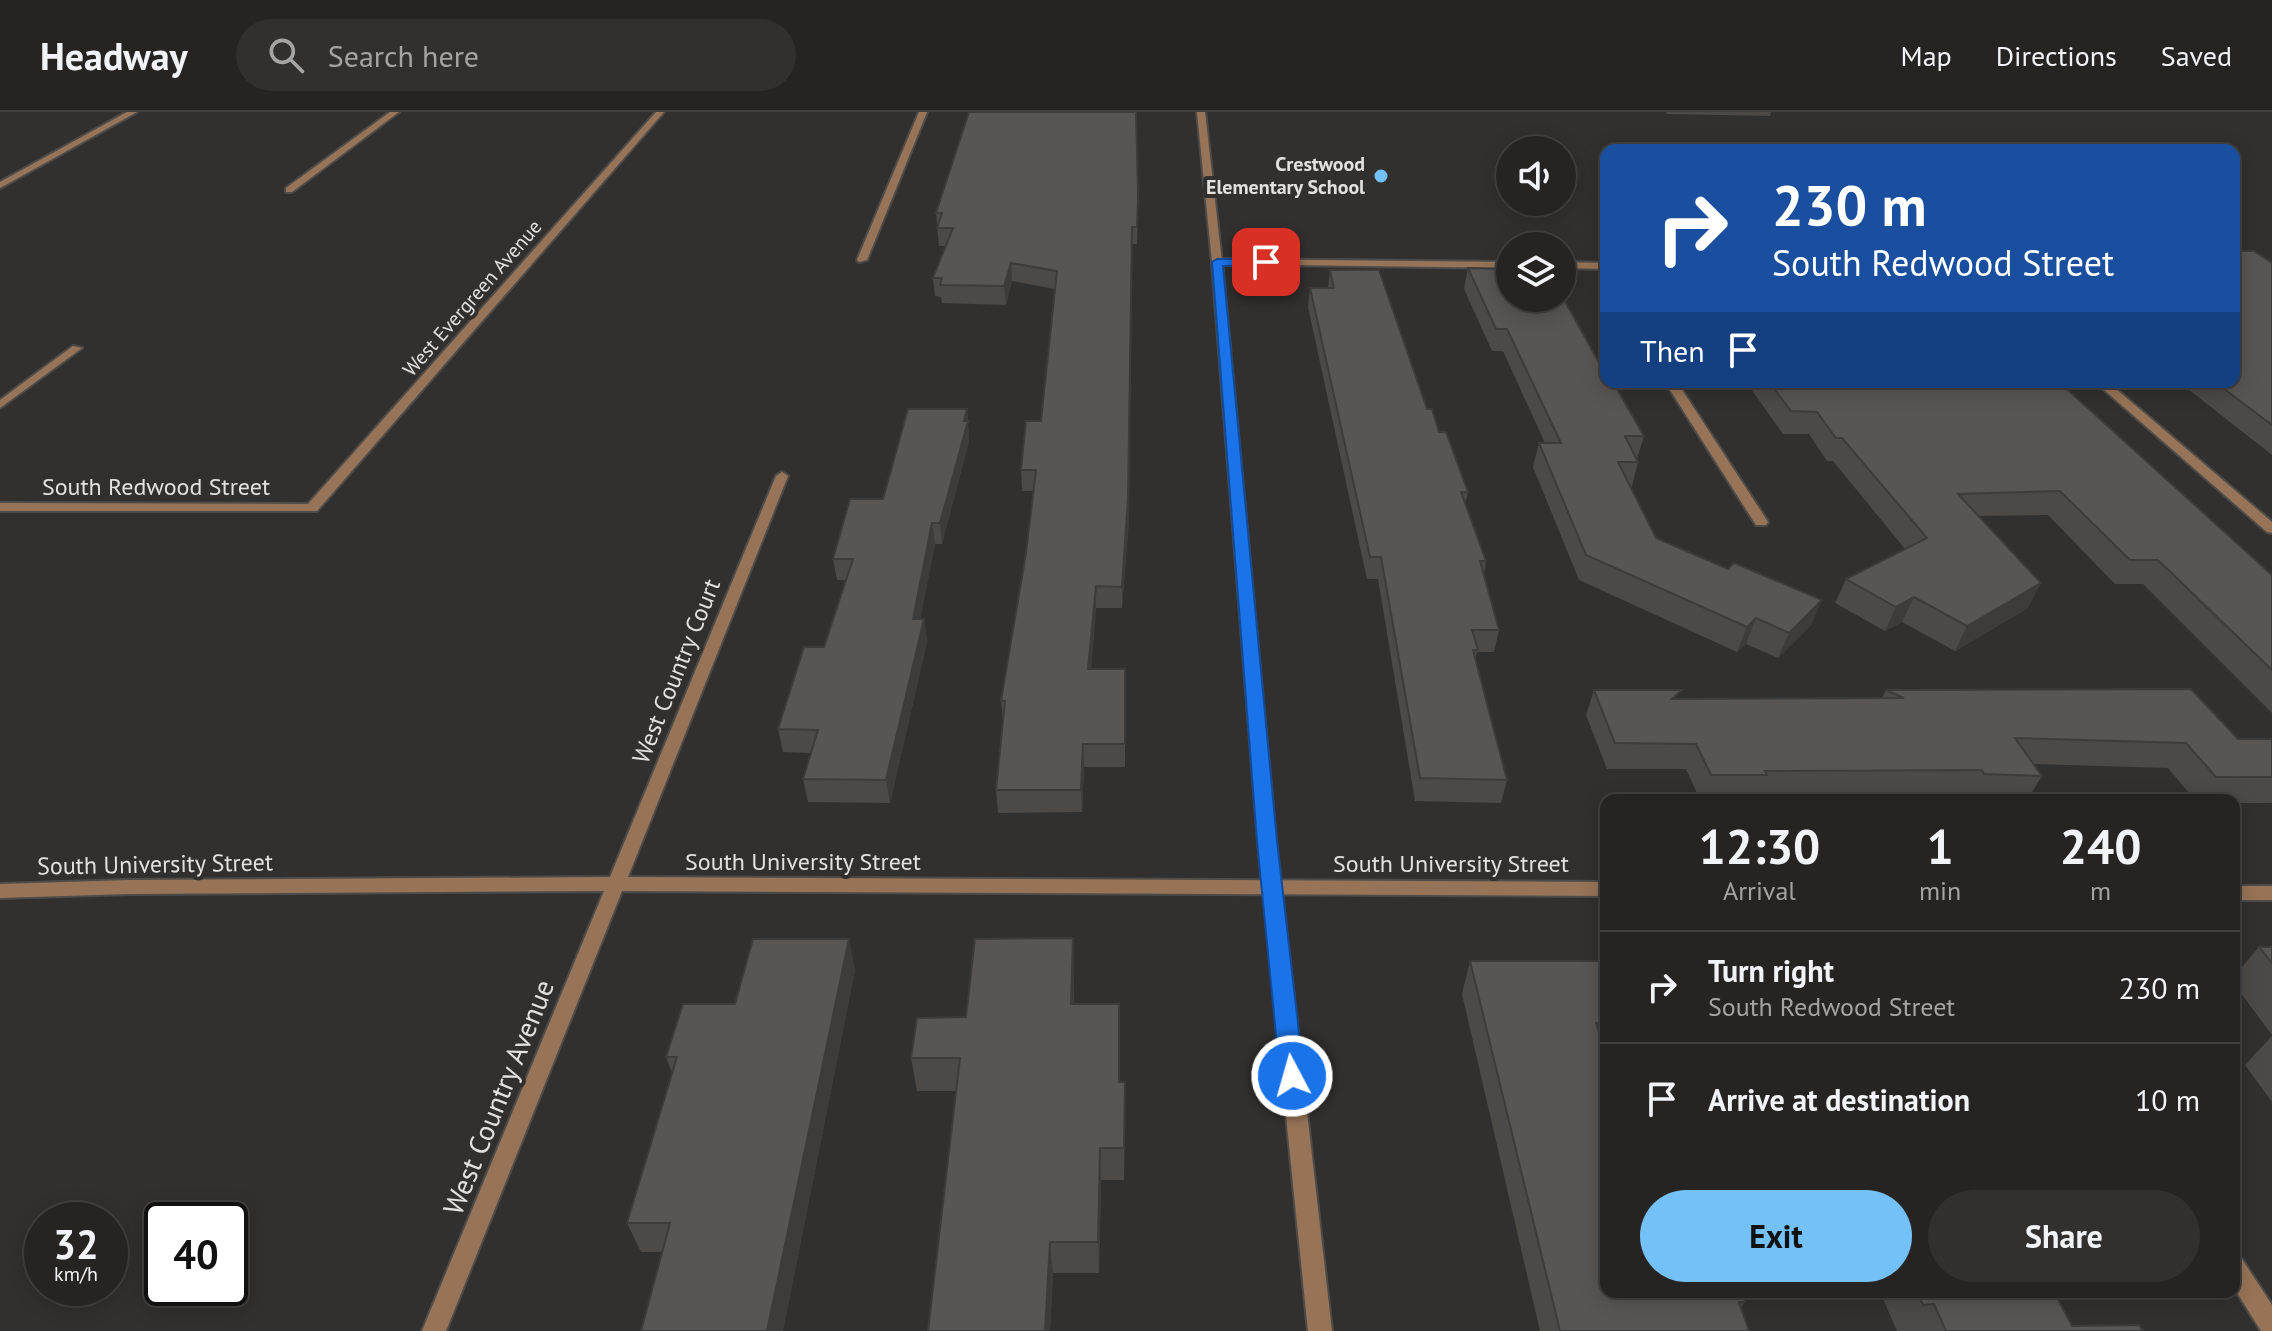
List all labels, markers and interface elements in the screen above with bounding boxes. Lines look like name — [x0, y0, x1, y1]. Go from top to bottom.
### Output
search box — [236, 19, 796, 91]
text: Headway — [40, 31, 188, 80]
icon: search — [264, 33, 308, 77]
text: Search here — [328, 36, 479, 75]
text: Map — [1901, 37, 1952, 74]
text: Directions — [1996, 37, 2117, 74]
text: Saved — [2161, 37, 2232, 74]
map controls — [1496, 136, 1576, 312]
button: sound — [1496, 136, 1576, 216]
place label: Crestwood Elementary School — [1206, 151, 1365, 200]
marker: Crestwood Elementary School — [1372, 167, 1390, 185]
text: 230 m — [1772, 169, 1927, 241]
icon: right — [1640, 176, 1744, 280]
street label: West Evergreen Avenue — [397, 214, 547, 382]
pin — [1232, 228, 1300, 296]
button: layers — [1496, 232, 1576, 312]
text: South Redwood Street — [1772, 239, 2114, 286]
icon: arrive — [1244, 240, 1288, 284]
icon: arrive — [1721, 328, 1765, 372]
text: Then — [1640, 331, 1705, 370]
street label: South Redwood Street — [42, 471, 270, 502]
street label: West Country Court — [625, 574, 727, 768]
text: 12:30 — [1699, 815, 1820, 877]
text: 1 — [1926, 815, 1954, 877]
text: 240 — [2060, 815, 2141, 877]
street label: South University Street — [37, 846, 273, 882]
street label: South University Street — [685, 846, 921, 877]
street label: South University Street — [1333, 848, 1569, 879]
text: Arrival — [1723, 874, 1796, 907]
text: min — [1919, 874, 1961, 907]
text: m — [2090, 874, 2111, 907]
text: Turn right — [1708, 951, 1834, 990]
icon: right — [1640, 965, 1684, 1009]
text: 230 m — [2119, 968, 2200, 1007]
street label: West Country Avenue — [434, 974, 562, 1220]
text: South Redwood Street — [1708, 990, 1955, 1023]
position arrow — [1250, 1034, 1334, 1118]
icon: arrive — [1640, 1077, 1684, 1121]
text: Arrive at destination — [1708, 1080, 1970, 1119]
text: 10 m — [2135, 1080, 2200, 1119]
button: Exit — [1640, 1190, 1912, 1282]
button: Share — [1928, 1190, 2200, 1282]
speed limit sign: 40 — [144, 1202, 248, 1306]
text: 32 — [53, 1218, 99, 1270]
text: km/h — [54, 1261, 98, 1287]

